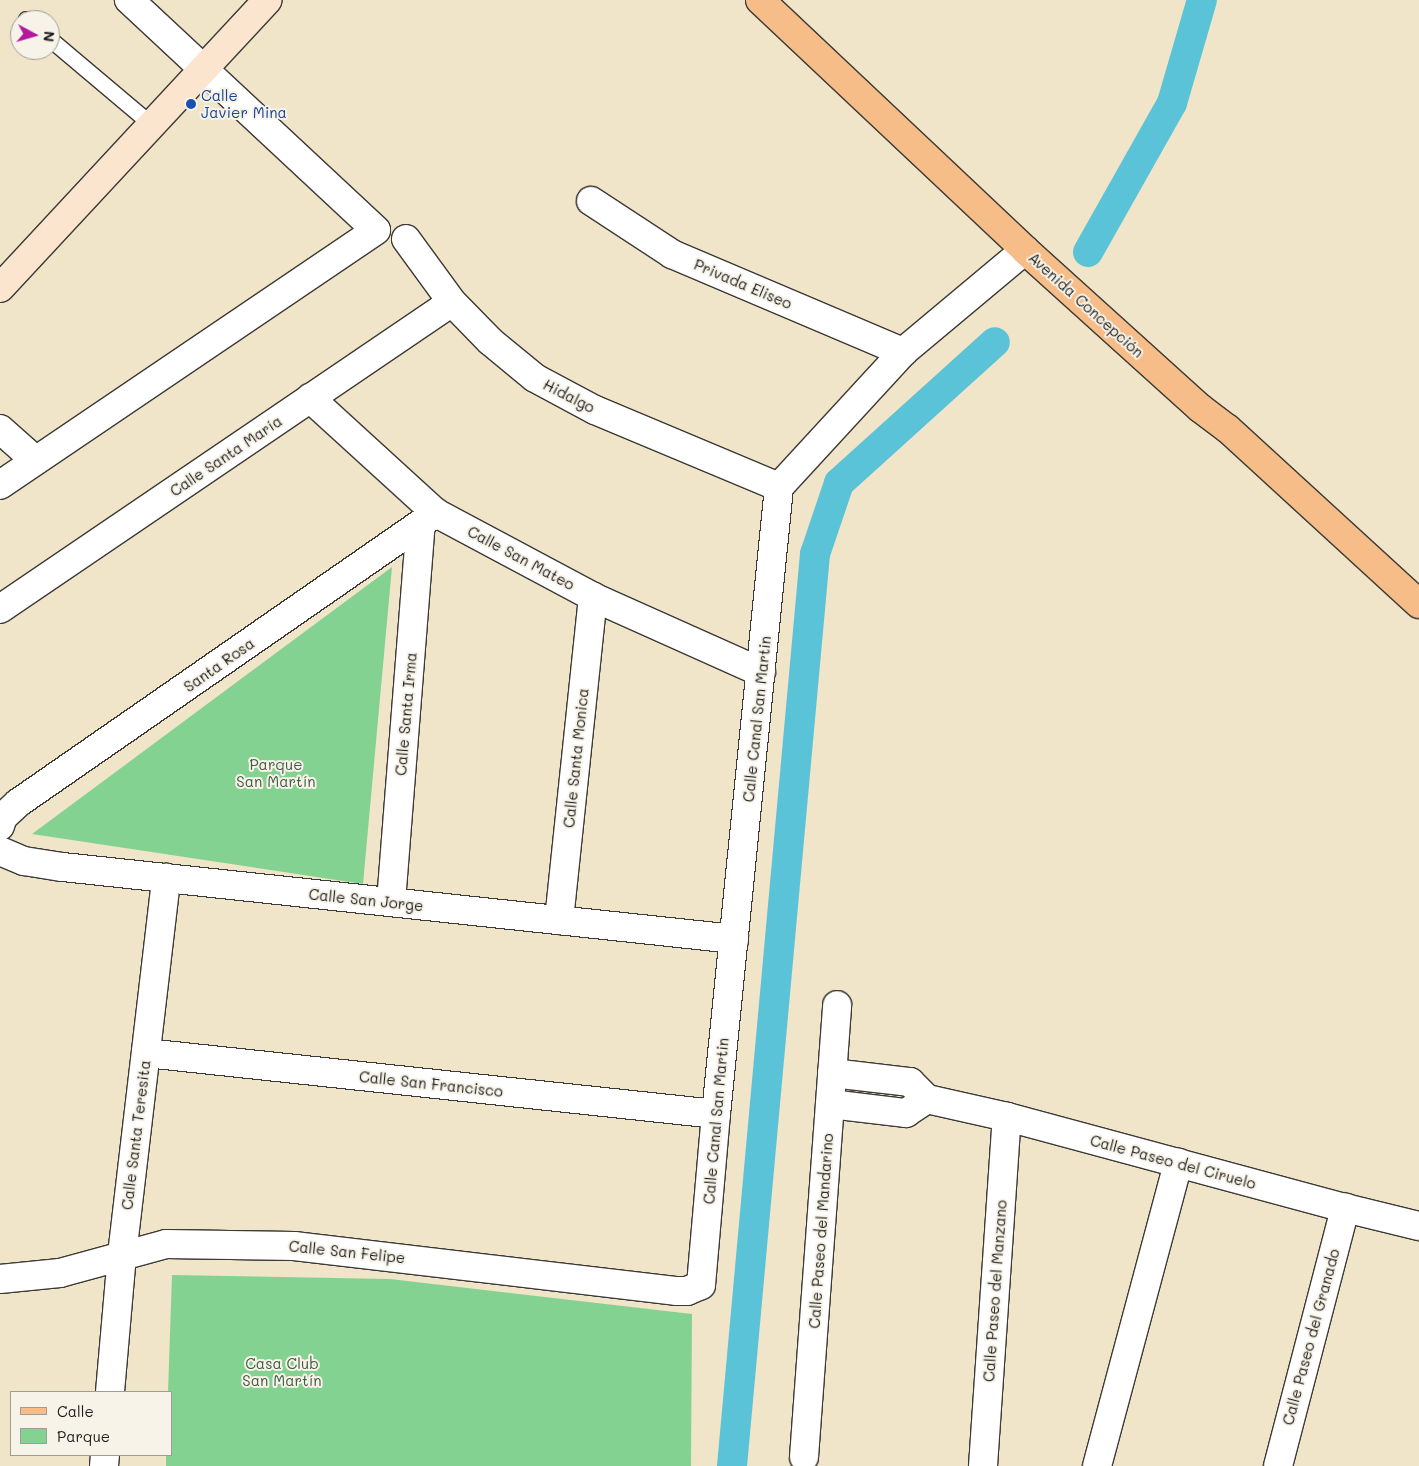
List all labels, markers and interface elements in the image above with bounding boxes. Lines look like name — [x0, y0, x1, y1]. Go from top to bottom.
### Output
north arrow — [10, 10, 60, 60]
text: N — [39, 30, 59, 43]
place label: Calle Javier Mina — [201, 86, 287, 121]
marker: Calle Javier Mina — [185, 98, 197, 110]
street label: Avenida Concepción — [1025, 249, 1147, 361]
street label: Privada Eliseo — [691, 255, 795, 313]
street label: Hidalgo — [540, 375, 598, 417]
street label: Calle Santa María — [166, 412, 286, 500]
street label: Calle San Mateo — [464, 522, 578, 594]
street label: Santa Rosa — [180, 634, 258, 696]
street label: Calle Canal San Martin — [739, 635, 775, 803]
street label: Calle Santa Irma — [392, 651, 420, 777]
street label: Calle Santa Monica — [560, 687, 592, 829]
park label: Parque San Martín — [236, 755, 316, 790]
street label: Calle San Jorge — [308, 885, 424, 915]
street label: Calle Canal San Martin — [700, 1037, 732, 1205]
street label: Calle Santa Teresita — [118, 1059, 154, 1211]
street label: Calle San Francisco — [358, 1067, 504, 1101]
street label: Calle Paseo del Ciruelo — [1088, 1131, 1258, 1193]
street label: Calle Paseo del Mandarino — [805, 1133, 837, 1329]
street label: Calle Paseo del Manzano — [980, 1199, 1010, 1383]
street label: Calle San Felipe — [288, 1237, 406, 1267]
street label: Calle Paseo del Granado — [1279, 1247, 1343, 1427]
park label: Casa Club San Martín — [242, 1354, 322, 1389]
legend — [10, 1391, 172, 1456]
text: Calle — [57, 1401, 94, 1421]
text: Parque — [57, 1426, 110, 1446]

